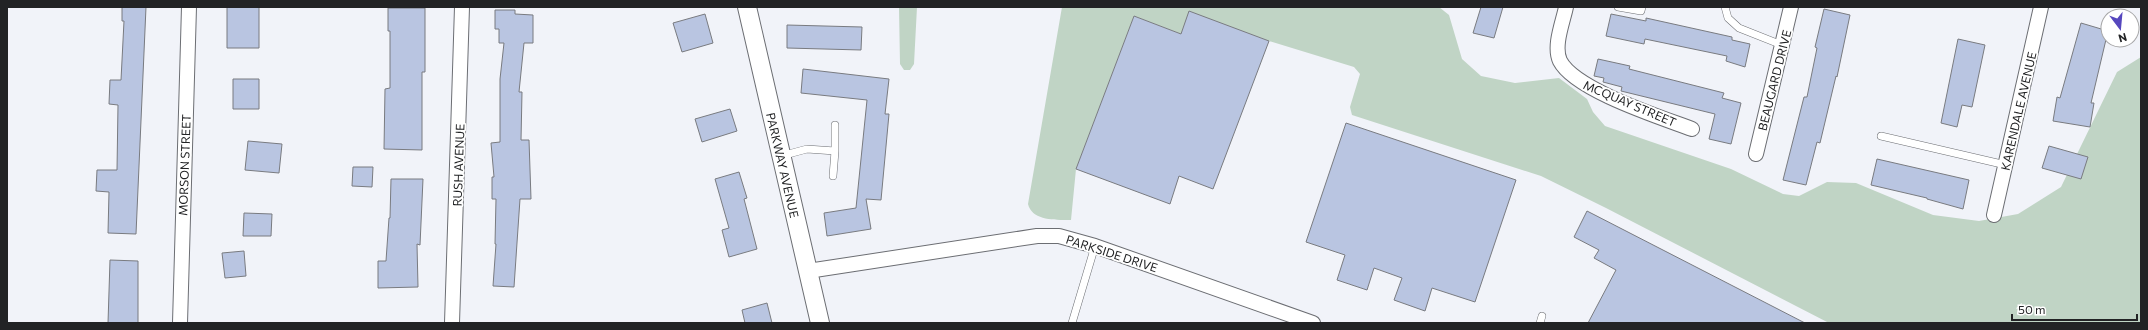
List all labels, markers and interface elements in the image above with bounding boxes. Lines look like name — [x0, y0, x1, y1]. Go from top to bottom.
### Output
north arrow — [2100, 8, 2140, 48]
street label: BEAUGARD DRIVE — [1755, 28, 1793, 132]
text: N — [2117, 31, 2129, 45]
street label: KARENDALE AVENUE — [1998, 50, 2038, 172]
street label: MCQUAY STREET — [1581, 77, 1679, 129]
street label: PARKWAY AVENUE — [764, 111, 802, 219]
street label: MORSON STREET — [175, 114, 193, 216]
street label: RUSH AVENUE — [450, 123, 466, 207]
street label: PARKSIDE DRIVE — [1064, 232, 1160, 274]
scale bar — [2012, 296, 2137, 322]
text: 50 m — [2018, 302, 2046, 316]

